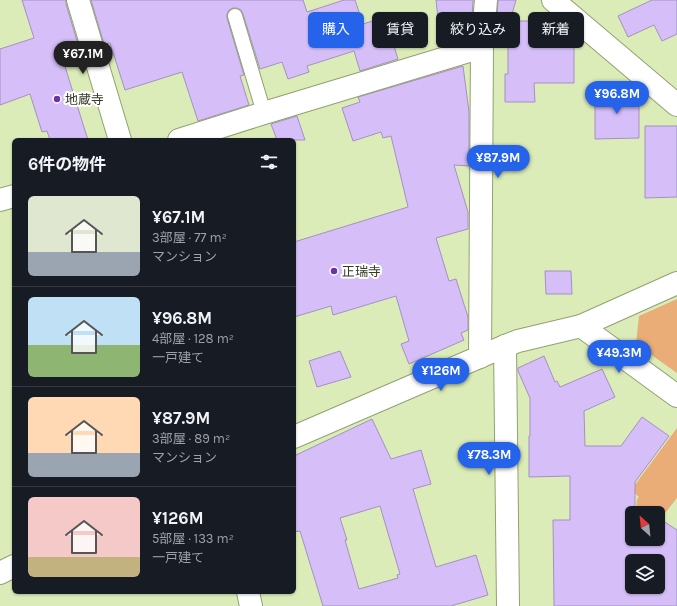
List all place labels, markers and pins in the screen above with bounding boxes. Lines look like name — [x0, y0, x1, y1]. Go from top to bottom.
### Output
pin: ¥67.1M — [50, 41, 116, 75]
pin: ¥96.8M — [584, 81, 650, 115]
place label: 地蔵寺 — [65, 92, 104, 107]
marker: 地蔵寺 — [52, 94, 62, 104]
pin: ¥87.9M — [465, 145, 531, 179]
place label: 正瑞寺 — [342, 264, 381, 279]
marker: 正瑞寺 — [329, 266, 339, 276]
pin: ¥49.3M — [586, 340, 652, 374]
pin: ¥126M — [413, 358, 469, 392]
pin: ¥78.3M — [456, 442, 522, 476]

